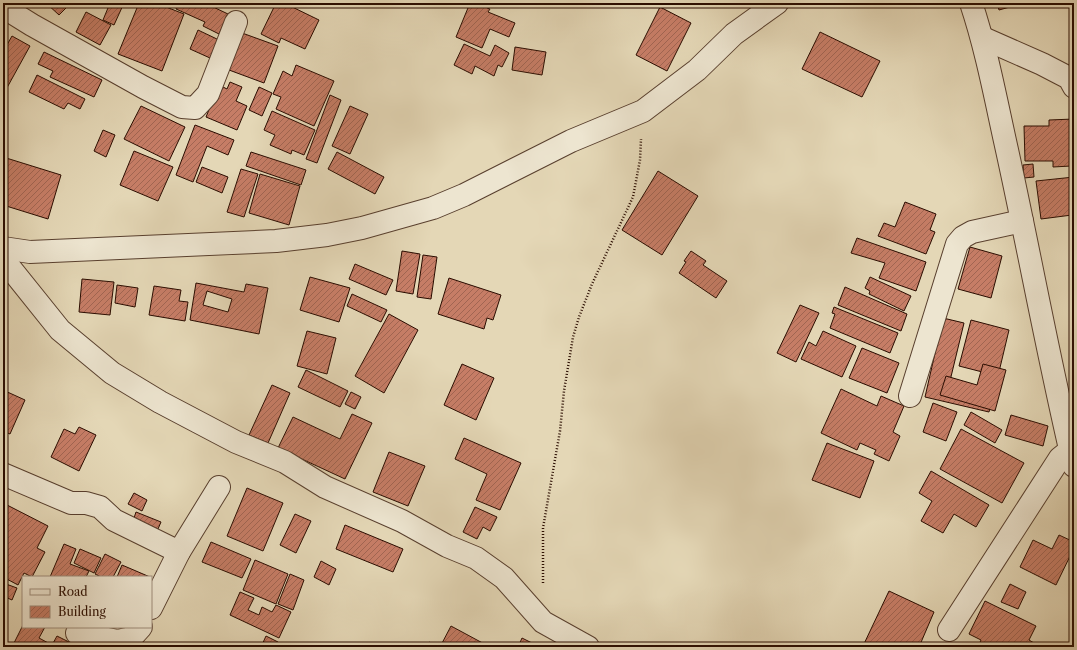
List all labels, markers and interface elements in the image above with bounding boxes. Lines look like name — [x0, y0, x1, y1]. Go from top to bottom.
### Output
legend — [22, 576, 152, 628]
text: Road — [58, 584, 88, 599]
text: Building — [58, 604, 106, 619]

